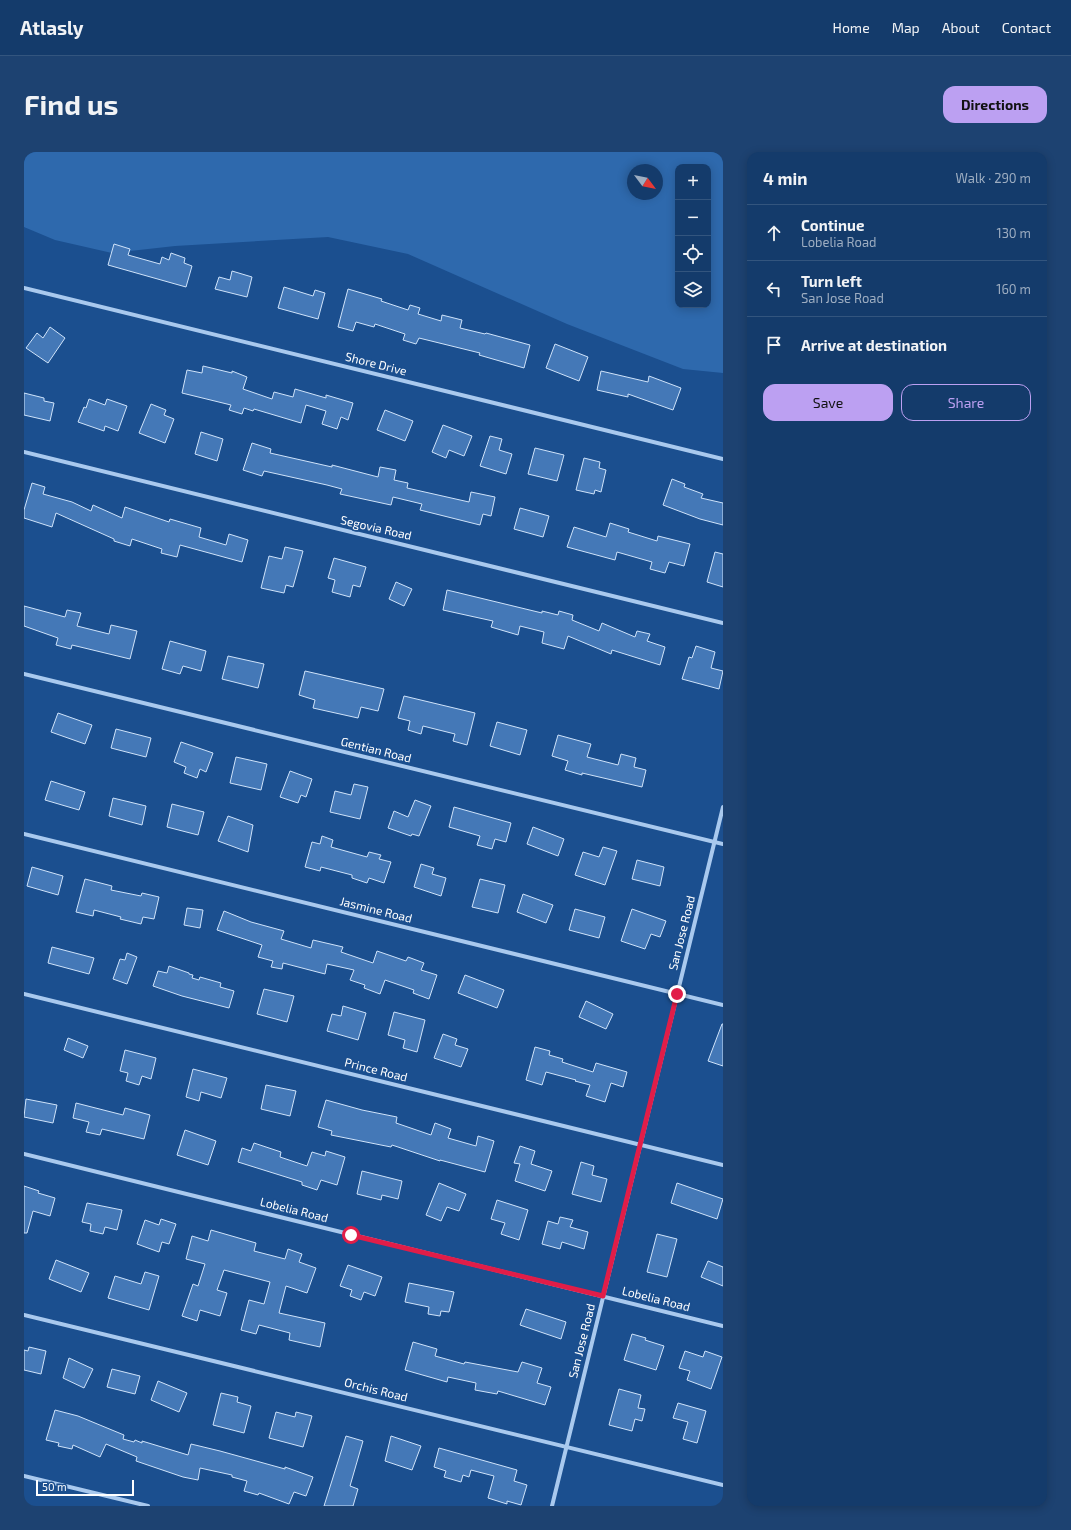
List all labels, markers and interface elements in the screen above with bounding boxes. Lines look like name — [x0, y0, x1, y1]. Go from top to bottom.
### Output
text: Atlasly — [20, 16, 84, 39]
text: Home — [833, 19, 870, 36]
text: Map — [892, 19, 920, 36]
text: About — [942, 19, 980, 36]
text: Contact — [1002, 19, 1051, 36]
button: Directions — [943, 86, 1047, 123]
text: Find us — [24, 87, 118, 121]
north arrow — [627, 164, 663, 200]
map controls — [675, 164, 711, 308]
button: + — [675, 164, 711, 200]
text: 4 min — [763, 168, 807, 188]
text: Walk · 290 m — [956, 170, 1031, 186]
button: − — [675, 200, 711, 236]
text: Continue — [801, 216, 864, 234]
icon: ahead — [763, 222, 785, 244]
text: 130 m — [996, 225, 1031, 241]
text: Lobelia Road — [801, 234, 877, 250]
button: locate — [675, 236, 711, 272]
button: layers — [675, 272, 711, 308]
text: Turn left — [801, 272, 862, 290]
icon: left — [763, 278, 785, 300]
text: 160 m — [996, 281, 1031, 297]
text: San Jose Road — [801, 290, 884, 306]
icon: arrive — [763, 334, 785, 356]
text: Arrive at destination — [801, 336, 947, 354]
street label: Shore Drive — [344, 349, 408, 377]
button: Save — [763, 384, 893, 421]
button: Share — [901, 384, 1031, 421]
street label: Segovia Road — [339, 512, 413, 542]
street label: Gentian Road — [339, 733, 413, 765]
street label: Jasmine Road — [339, 893, 414, 925]
street label: San Jose Road — [665, 894, 697, 972]
route end — [668, 985, 686, 1003]
street label: Prince Road — [343, 1054, 409, 1084]
street label: Lobelia Road — [259, 1194, 330, 1224]
route start — [342, 1226, 360, 1244]
street label: Lobelia Road — [621, 1283, 692, 1313]
street label: San Jose Road — [565, 1302, 597, 1380]
street label: Orchis Road — [343, 1374, 409, 1404]
scale bar — [36, 1478, 134, 1497]
text: 50 m — [42, 1480, 67, 1493]

